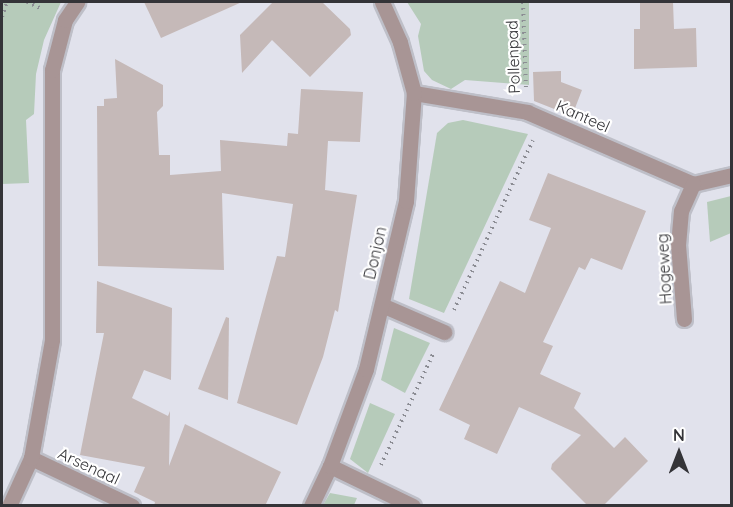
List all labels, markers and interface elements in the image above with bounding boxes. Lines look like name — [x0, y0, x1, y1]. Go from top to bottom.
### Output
street label: Pollenpad — [502, 20, 524, 94]
street label: Kanteel — [553, 96, 613, 136]
street label: Donjon — [360, 225, 390, 281]
street label: Hogeweg — [653, 233, 675, 305]
north arrow — [649, 423, 709, 483]
text: N — [673, 425, 685, 445]
street label: Arsenaal — [55, 443, 123, 489]

